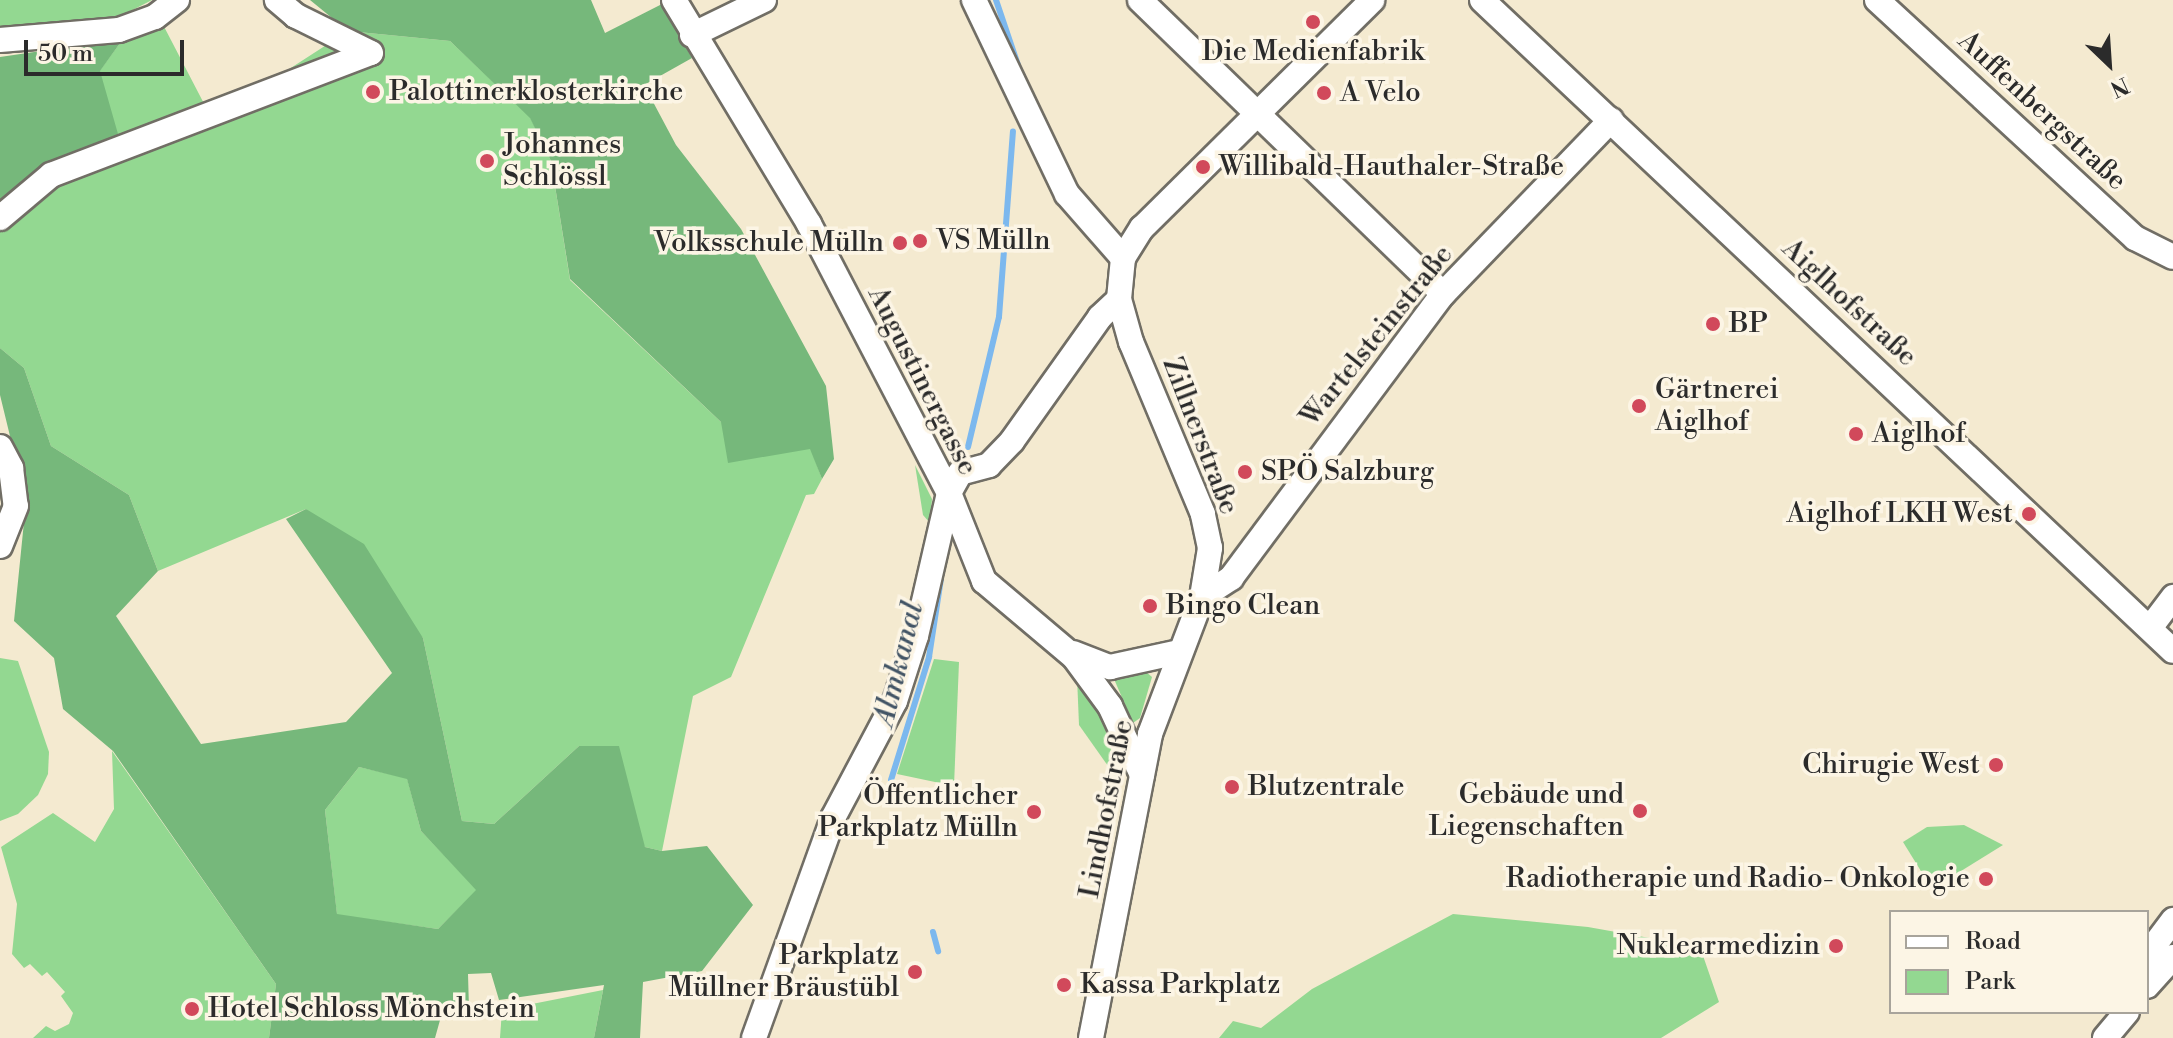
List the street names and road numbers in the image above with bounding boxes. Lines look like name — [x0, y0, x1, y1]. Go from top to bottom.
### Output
street label: Auffenbergstraße — [1951, 24, 2133, 198]
street label: Aiglhofstraße — [1775, 232, 1923, 374]
street label: Wartelsteinstraße — [1294, 239, 1460, 433]
street label: Augustinergasse — [860, 281, 984, 481]
street label: Zillnerstraße — [1155, 353, 1245, 519]
street label: Lindhofstraße — [1073, 717, 1141, 901]

